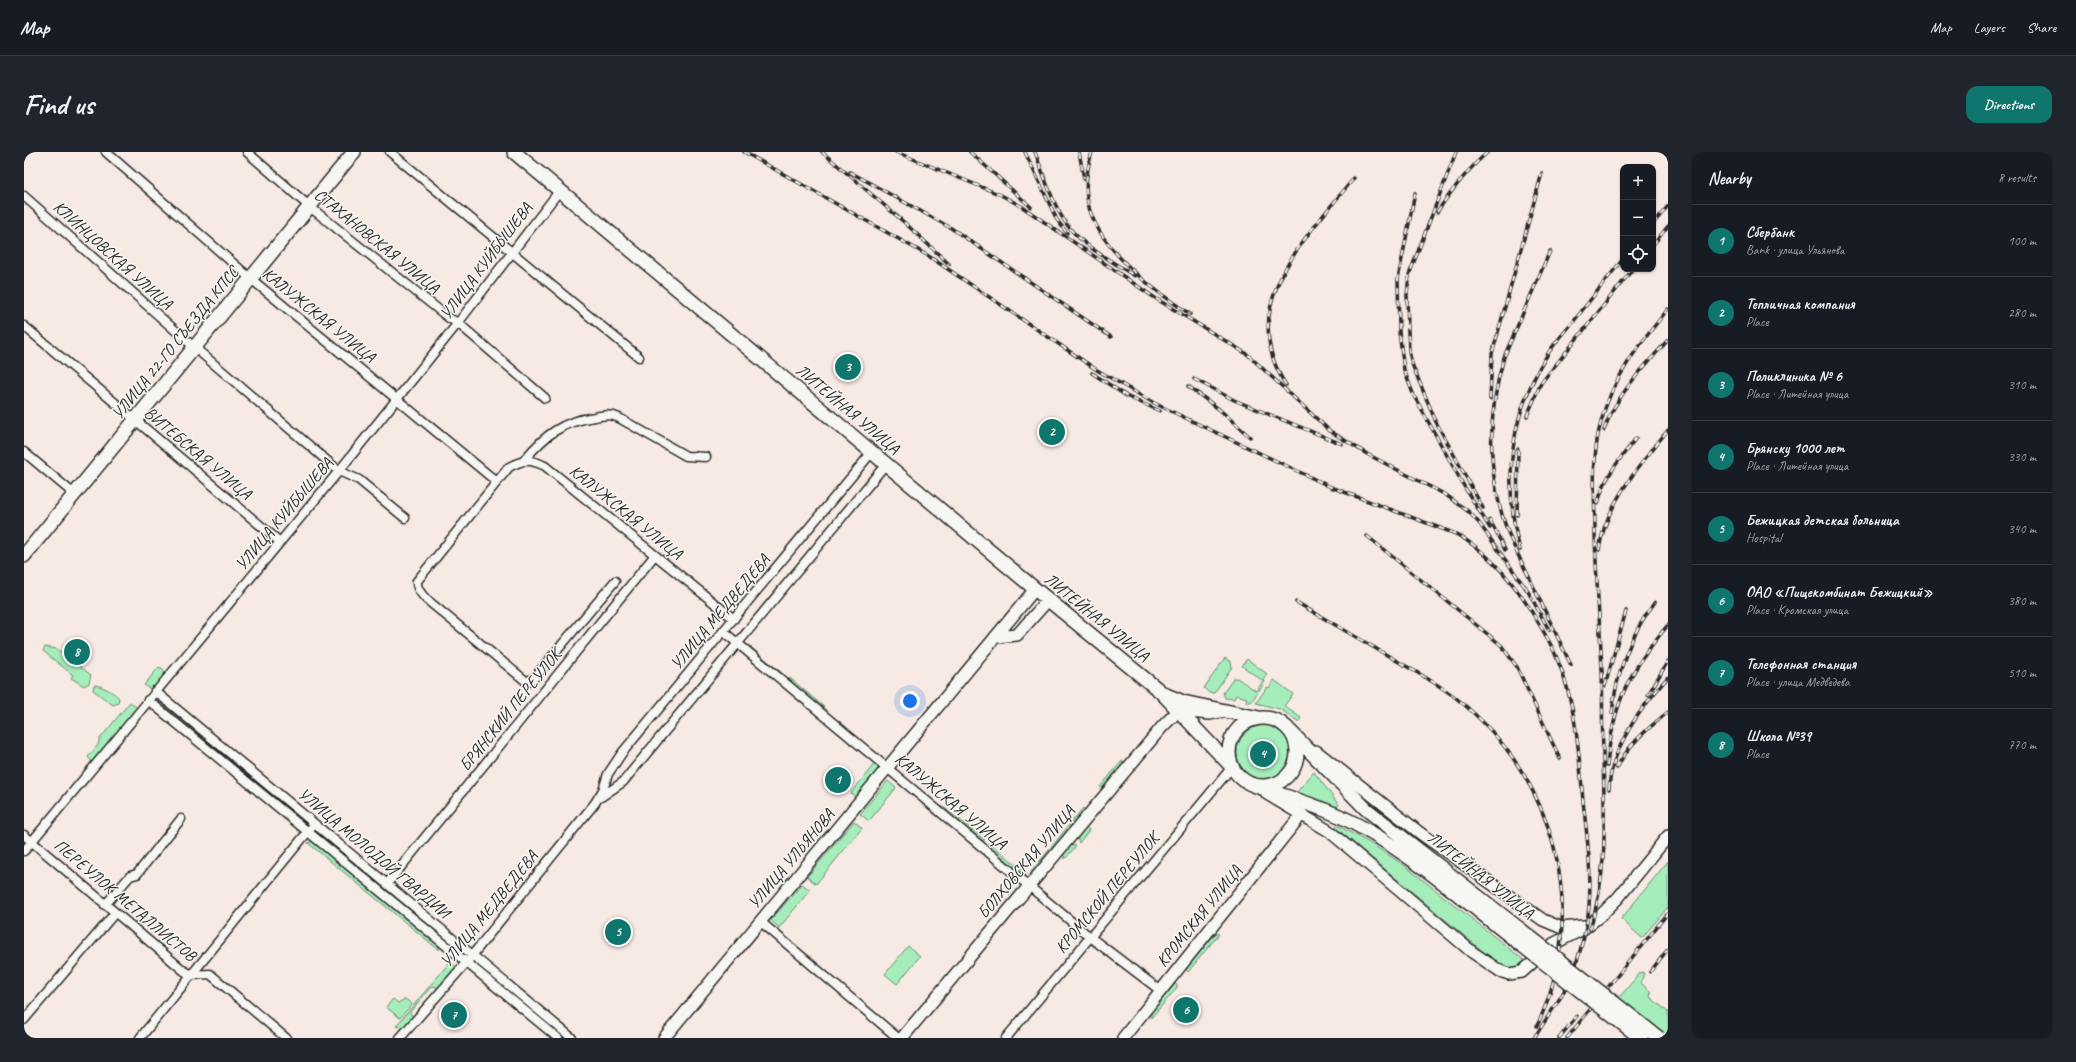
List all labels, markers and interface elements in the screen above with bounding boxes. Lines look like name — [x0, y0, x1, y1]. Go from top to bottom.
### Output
text: Map — [20, 16, 50, 40]
text: Map — [1930, 19, 1952, 36]
text: Layers — [1974, 19, 2005, 36]
text: Share — [2027, 19, 2056, 36]
button: Directions — [1966, 86, 2052, 123]
text: Find us — [24, 87, 94, 122]
map controls — [1620, 164, 1656, 272]
button: + — [1620, 164, 1656, 200]
text: Nearby — [1708, 168, 1751, 189]
text: 8 results — [1998, 170, 2036, 186]
street label: СТАХАНОВСКАЯ УЛИЦА — [310, 184, 444, 298]
street label: КЛИНЦОВСКАЯ УЛИЦА — [49, 196, 178, 315]
street label: УЛИЦА КУЙБЫШЕВА — [435, 198, 537, 323]
button: − — [1620, 200, 1656, 236]
text: Сбербанк — [1746, 223, 1794, 242]
text: 1 — [1718, 233, 1724, 249]
text: 100 m — [2008, 233, 2036, 249]
button: locate — [1620, 236, 1656, 272]
text: Bank · улица Ульянова — [1746, 242, 1844, 258]
street label: УЛИЦА 22-ГО СЪЕЗДА КПСС — [107, 261, 244, 424]
street label: КАЛУЖСКАЯ УЛИЦА — [258, 263, 381, 368]
text: Тепличная компания — [1746, 295, 1854, 314]
text: 2 — [1718, 305, 1724, 321]
text: 280 m — [2008, 305, 2036, 321]
text: Place — [1746, 314, 1769, 330]
pin: 3 — [835, 352, 861, 382]
street label: ЛИТЕЙНАЯ УЛИЦА — [792, 359, 905, 459]
text: Поликлиника № 6 — [1746, 367, 1842, 386]
text: 3 — [1718, 377, 1724, 393]
text: 310 m — [2008, 377, 2036, 393]
text: Place · Литейная улица — [1746, 386, 1848, 402]
street label: ВИТЕБСКАЯ УЛИЦА — [140, 402, 257, 505]
pin: 2 — [1039, 417, 1065, 447]
text: Брянску 1000 лет — [1746, 439, 1844, 458]
text: 4 — [1718, 449, 1724, 465]
text: 330 m — [2008, 449, 2036, 465]
street label: УЛИЦА КУЙБЫШЕВА — [231, 453, 338, 575]
text: Place · Литейная улица — [1746, 458, 1848, 474]
street label: КАЛУЖСКАЯ УЛИЦА — [565, 460, 688, 565]
text: Бежицкая детская больница — [1746, 511, 1899, 530]
text: 5 — [1718, 521, 1724, 537]
text: 340 m — [2008, 521, 2036, 537]
text: Hospital — [1746, 530, 1782, 546]
street label: УЛИЦА МЕДВЕДЕВА — [666, 549, 775, 674]
street label: ЛИТЕЙНАЯ УЛИЦА — [1040, 568, 1154, 666]
text: ОАО «Пищекомбинат Бежицкий» — [1746, 583, 1933, 602]
text: 6 — [1718, 593, 1724, 609]
text: 380 m — [2008, 593, 2036, 609]
text: Place · Кромская улица — [1746, 602, 1848, 618]
pin: 8 — [64, 637, 90, 667]
street label: БРЯНСКИЙ ПЕРЕУЛОК — [454, 642, 568, 775]
text: Телефонная станция — [1746, 655, 1856, 674]
text: 7 — [1718, 665, 1724, 681]
text: 510 m — [2008, 665, 2036, 681]
text: Place · улица Медведева — [1746, 674, 1850, 690]
your location — [900, 691, 920, 711]
text: Школа №39 — [1746, 727, 1811, 746]
text: 8 — [1718, 737, 1724, 753]
text: 770 m — [2008, 737, 2036, 753]
pin: 4 — [1250, 739, 1276, 769]
text: Place — [1746, 746, 1769, 762]
street label: КАЛУЖСКАЯ УЛИЦА — [891, 748, 1012, 855]
pin: 1 — [825, 765, 851, 795]
street label: УЛИЦА МОЛОДОЙ ГВАРДИИ — [294, 783, 456, 924]
street label: БОЛХОВСКАЯ УЛИЦА — [973, 800, 1080, 923]
street label: УЛИЦА УЛЬЯНОВА — [743, 804, 840, 913]
street label: КРОМСКОЙ ПЕРЕУЛОК — [1051, 826, 1166, 957]
street label: ЛИТЕЙНАЯ УЛИЦА — [1424, 827, 1539, 923]
street label: ПЕРЕУЛОК МЕТАЛЛИСТОВ — [50, 835, 202, 967]
street label: УЛИЦА МЕДВЕДЕВА — [436, 845, 543, 971]
street label: КРОМСКАЯ УЛИЦА — [1152, 861, 1247, 971]
pin: 5 — [605, 917, 631, 947]
pin: 6 — [1173, 995, 1199, 1025]
pin: 7 — [441, 1000, 467, 1030]

